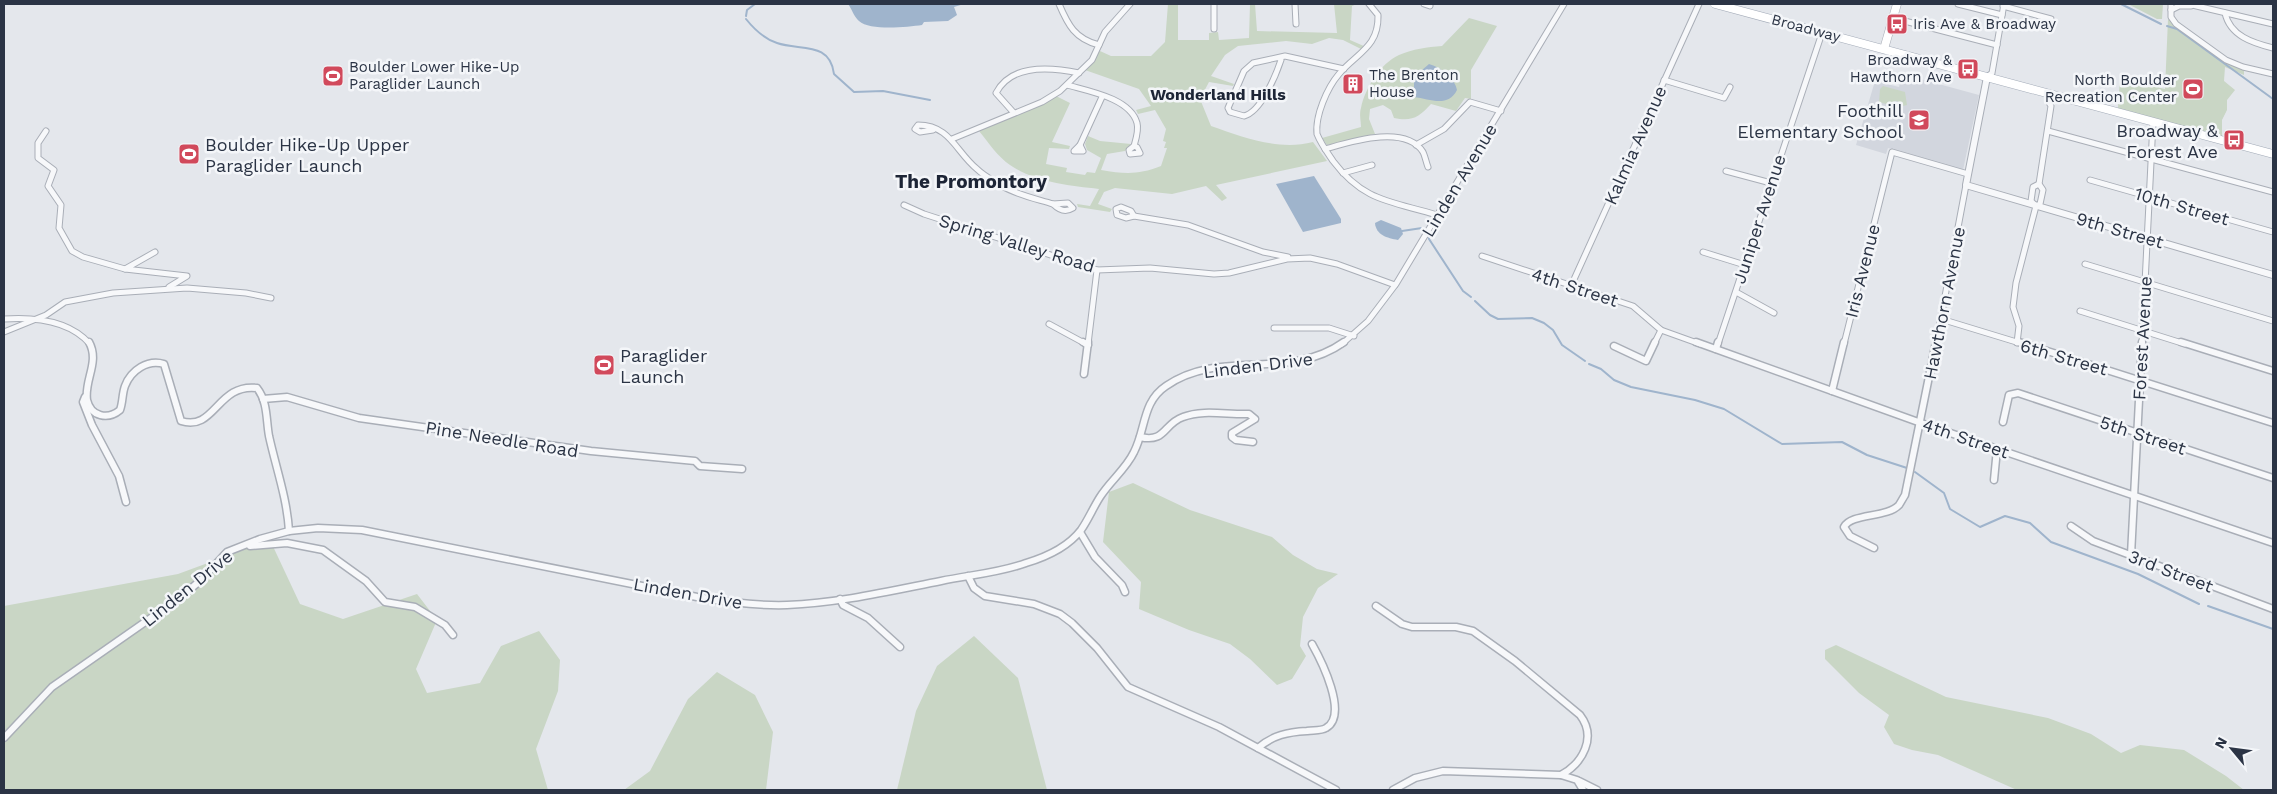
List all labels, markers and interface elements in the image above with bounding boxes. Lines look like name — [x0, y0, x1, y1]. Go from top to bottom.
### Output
street label: Broadway — [1770, 10, 1843, 46]
bus stop icon: Iris Ave & Broadway — [1885, 12, 1909, 36]
place label: Iris Ave & Broadway — [1913, 15, 2056, 33]
place label: Broadway & Hawthorn Ave — [1850, 51, 1953, 86]
bus stop icon: Broadway & Hawthorn Ave — [1956, 57, 1980, 81]
place label: Boulder Lower Hike-Up Paraglider Launch — [349, 58, 519, 93]
sports icon: Boulder Lower Hike-Up Paraglider Launch — [321, 64, 345, 88]
place label: The Brenton House — [1369, 66, 1459, 101]
place label: North Boulder Recreation Center — [2045, 71, 2177, 106]
building icon: The Brenton House — [1341, 72, 1365, 96]
sports icon: North Boulder Recreation Center — [2181, 77, 2205, 101]
street label: Kalmia Avenue — [1599, 82, 1671, 208]
district label: Wonderland Hills — [1150, 85, 1286, 104]
place label: Foothill Elementary School — [1737, 100, 1903, 142]
school or university icon: Foothill Elementary School — [1907, 108, 1931, 132]
street label: Linden Avenue — [1417, 119, 1501, 241]
place label: Broadway & Forest Ave — [2116, 120, 2219, 162]
bus stop icon: Broadway & Forest Ave — [2222, 128, 2246, 152]
place label: Boulder Hike-Up Upper Paraglider Launch — [205, 134, 409, 176]
sports icon: Boulder Hike-Up Upper Paraglider Launch — [177, 142, 201, 166]
street label: Juniper Avenue — [1728, 152, 1790, 286]
district label: The Promontory — [895, 170, 1047, 193]
street label: 10th Street — [2132, 183, 2232, 230]
street label: 9th Street — [2074, 207, 2167, 253]
street label: Spring Valley Road — [937, 209, 1097, 277]
street label: Iris Avenue — [1840, 222, 1884, 320]
street label: Hawthorn Avenue — [1919, 225, 1969, 381]
street label: 4th Street — [1529, 263, 1621, 311]
street label: Forest Avenue — [2128, 275, 2156, 401]
street label: 6th Street — [2018, 335, 2111, 380]
place label: Paraglider Launch — [620, 345, 707, 387]
street label: Linden Drive — [1202, 348, 1314, 382]
sports icon: Paraglider Launch — [592, 353, 616, 377]
street label: 5th Street — [2097, 411, 2189, 459]
street label: 4th Street — [1920, 413, 2012, 463]
street label: Pine Needle Road — [424, 417, 580, 461]
street label: Linden Drive — [137, 545, 237, 631]
street label: 3rd Street — [2126, 545, 2217, 597]
street label: Linden Drive — [632, 573, 744, 613]
north arrow — [2207, 724, 2257, 774]
text: N — [2211, 734, 2230, 751]

